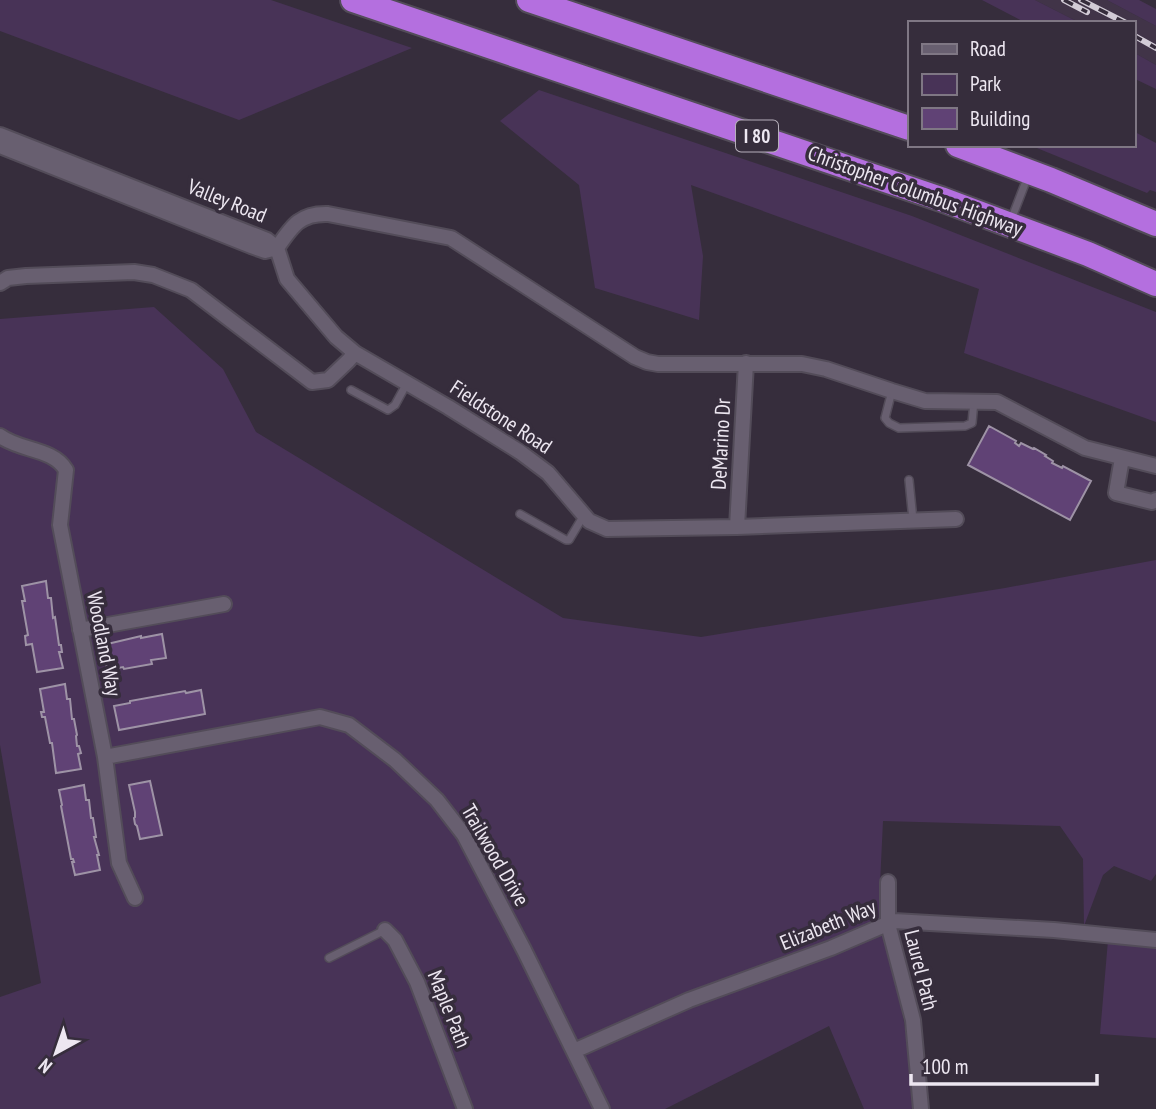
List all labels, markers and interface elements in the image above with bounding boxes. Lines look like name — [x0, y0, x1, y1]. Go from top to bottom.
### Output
legend — [908, 21, 1135, 147]
text: Road — [970, 35, 1006, 62]
text: Park — [970, 70, 1001, 97]
text: Building — [970, 105, 1030, 132]
road number: I 80 — [736, 120, 778, 152]
street label: Christopher Columbus Highway — [804, 139, 1026, 242]
street label: Valley Road — [183, 172, 271, 229]
street label: Fieldstone Road — [445, 374, 557, 459]
street label: DeMarino Dr — [705, 397, 736, 490]
street label: Woodland Way — [81, 589, 128, 699]
street label: Trailwood Drive — [455, 799, 535, 911]
street label: Elizabeth Way — [776, 893, 880, 956]
street label: Laurel Path — [898, 927, 945, 1013]
street label: Maple Path — [422, 966, 477, 1052]
north arrow — [21, 1018, 91, 1088]
scale bar — [911, 1042, 1096, 1086]
text: 100 m — [922, 1053, 968, 1080]
text: N — [33, 1054, 57, 1079]

